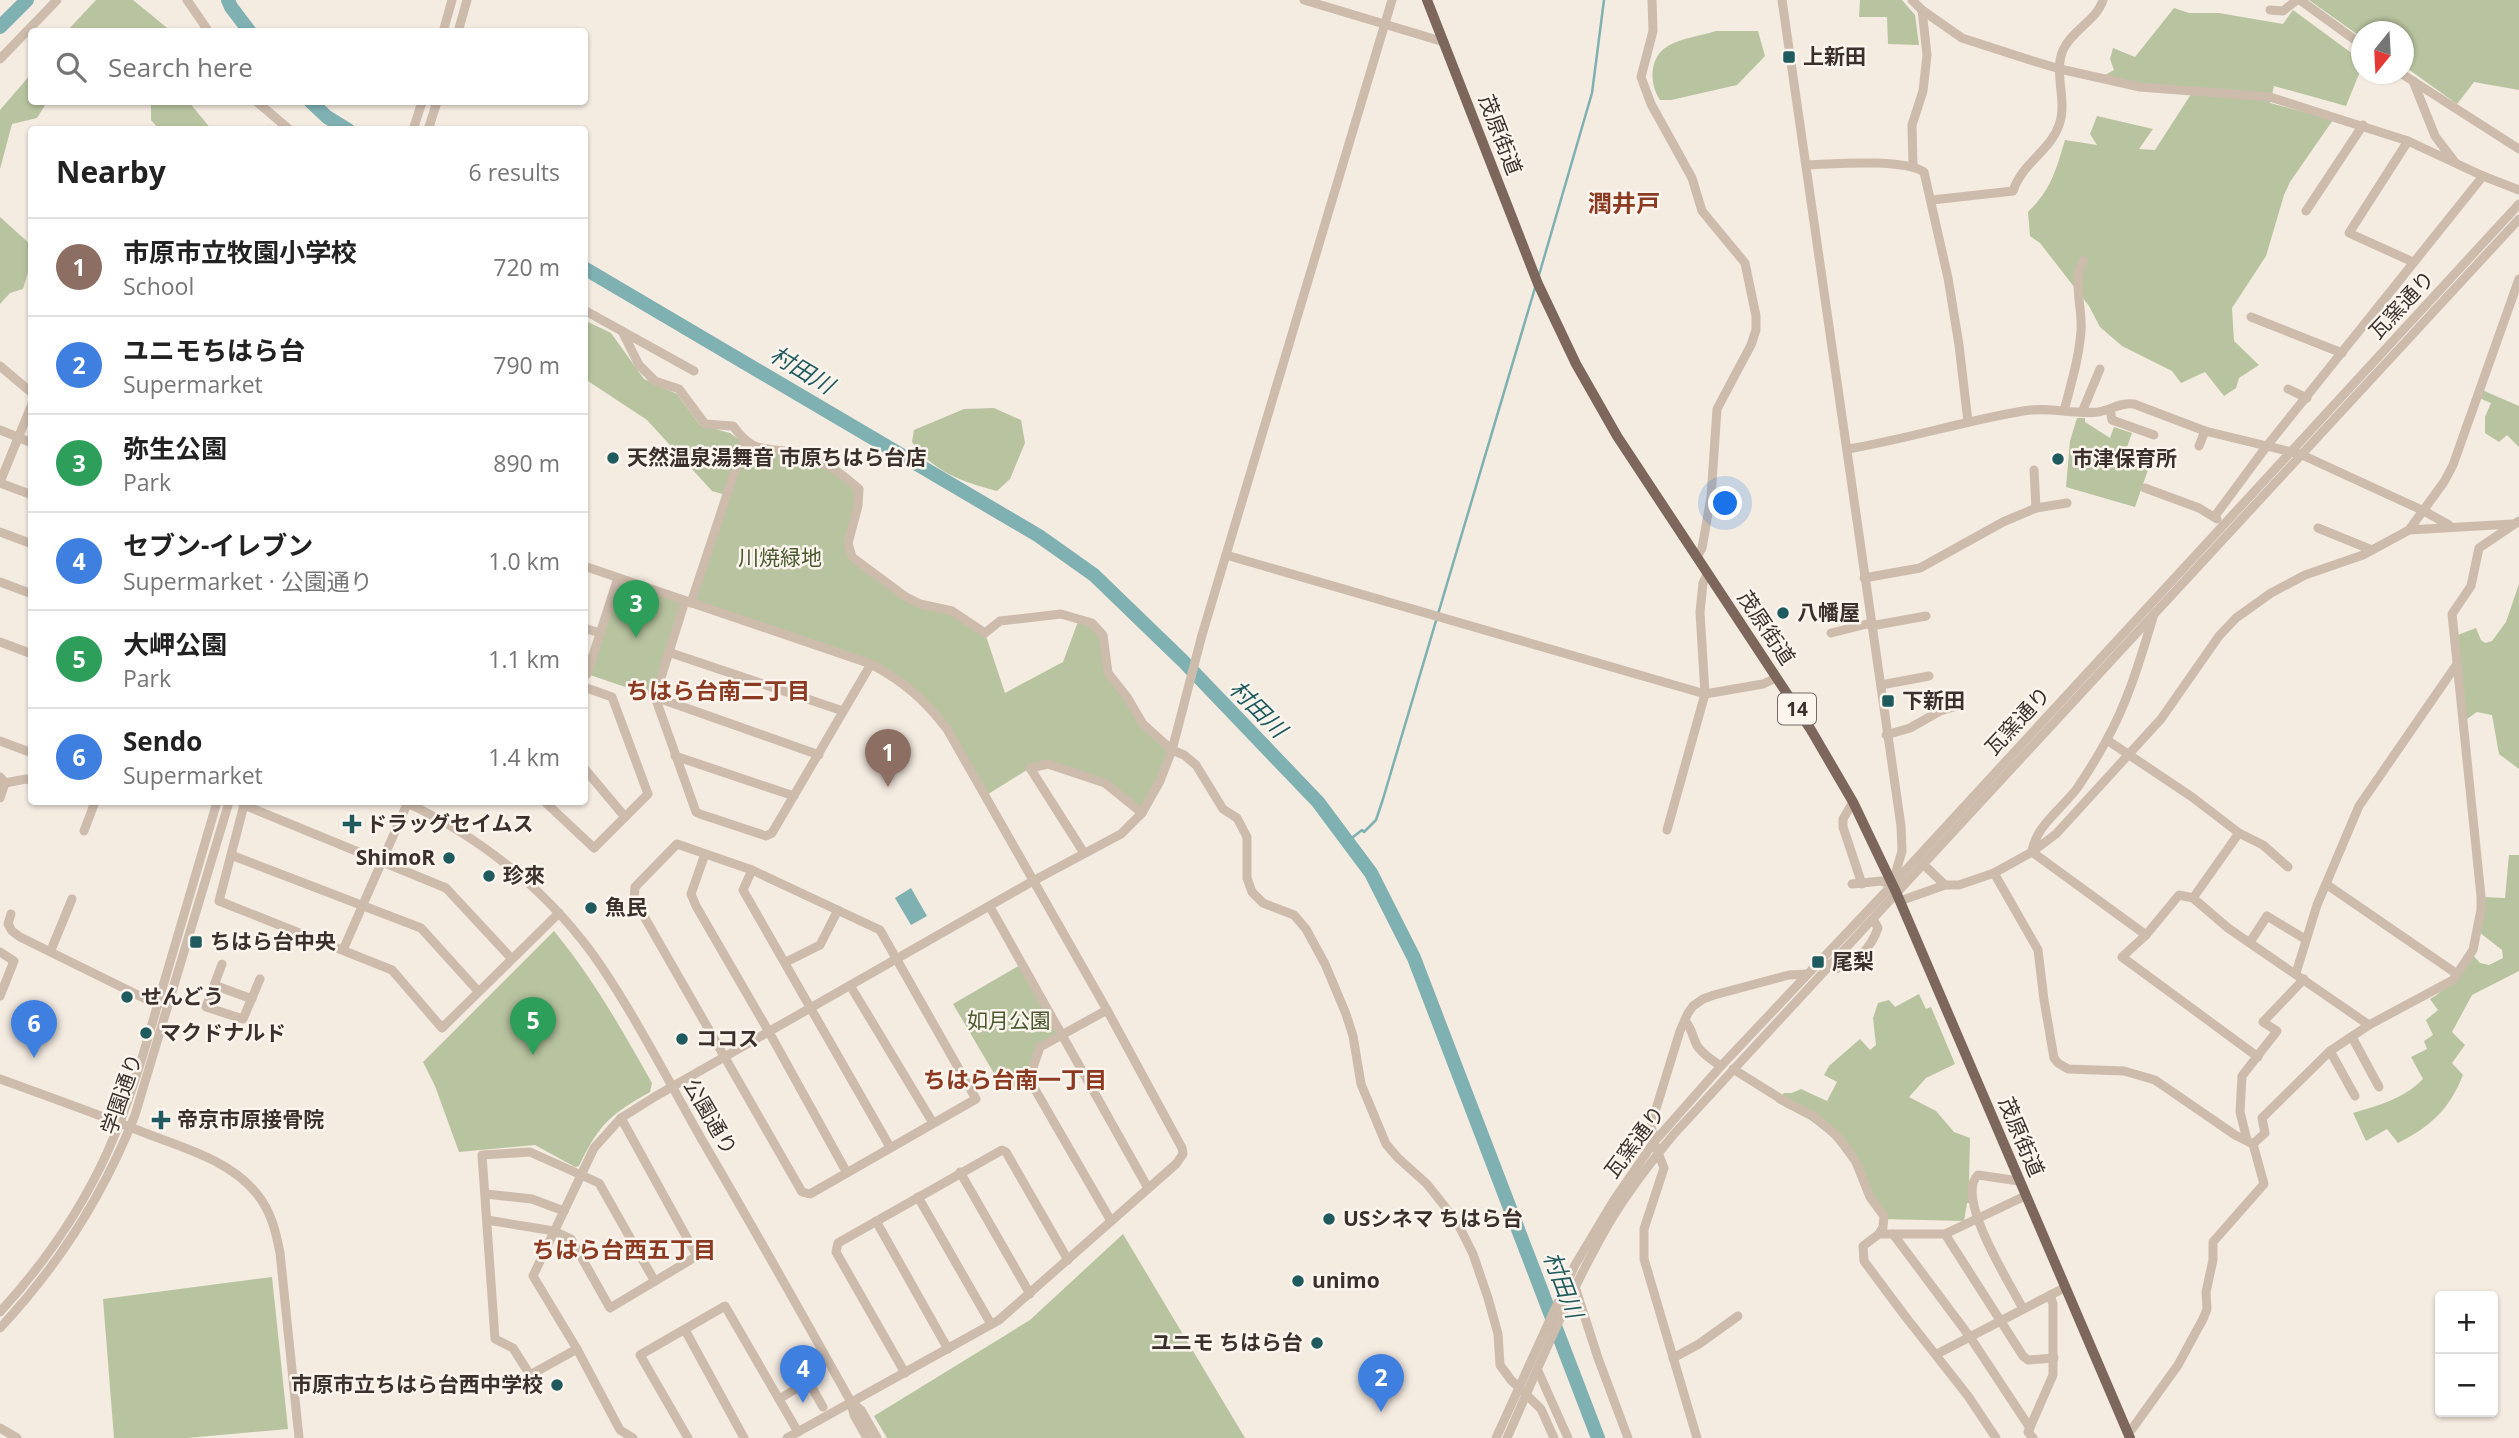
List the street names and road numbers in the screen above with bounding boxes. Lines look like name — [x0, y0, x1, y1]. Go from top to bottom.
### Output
street label: 茂原街道 — [1473, 90, 1529, 179]
street label: 瓦窯通り — [2362, 264, 2440, 345]
street label: 茂原街道 — [1732, 585, 1802, 670]
street label: 瓦窯通り — [1978, 680, 2056, 761]
road number: 14 — [1778, 694, 1816, 724]
street label: 学園通り — [94, 1049, 148, 1138]
street label: 公園通り — [678, 1073, 744, 1160]
street label: 茂原街道 — [1993, 1092, 2051, 1181]
street label: 瓦窯通り — [1598, 1099, 1671, 1183]

